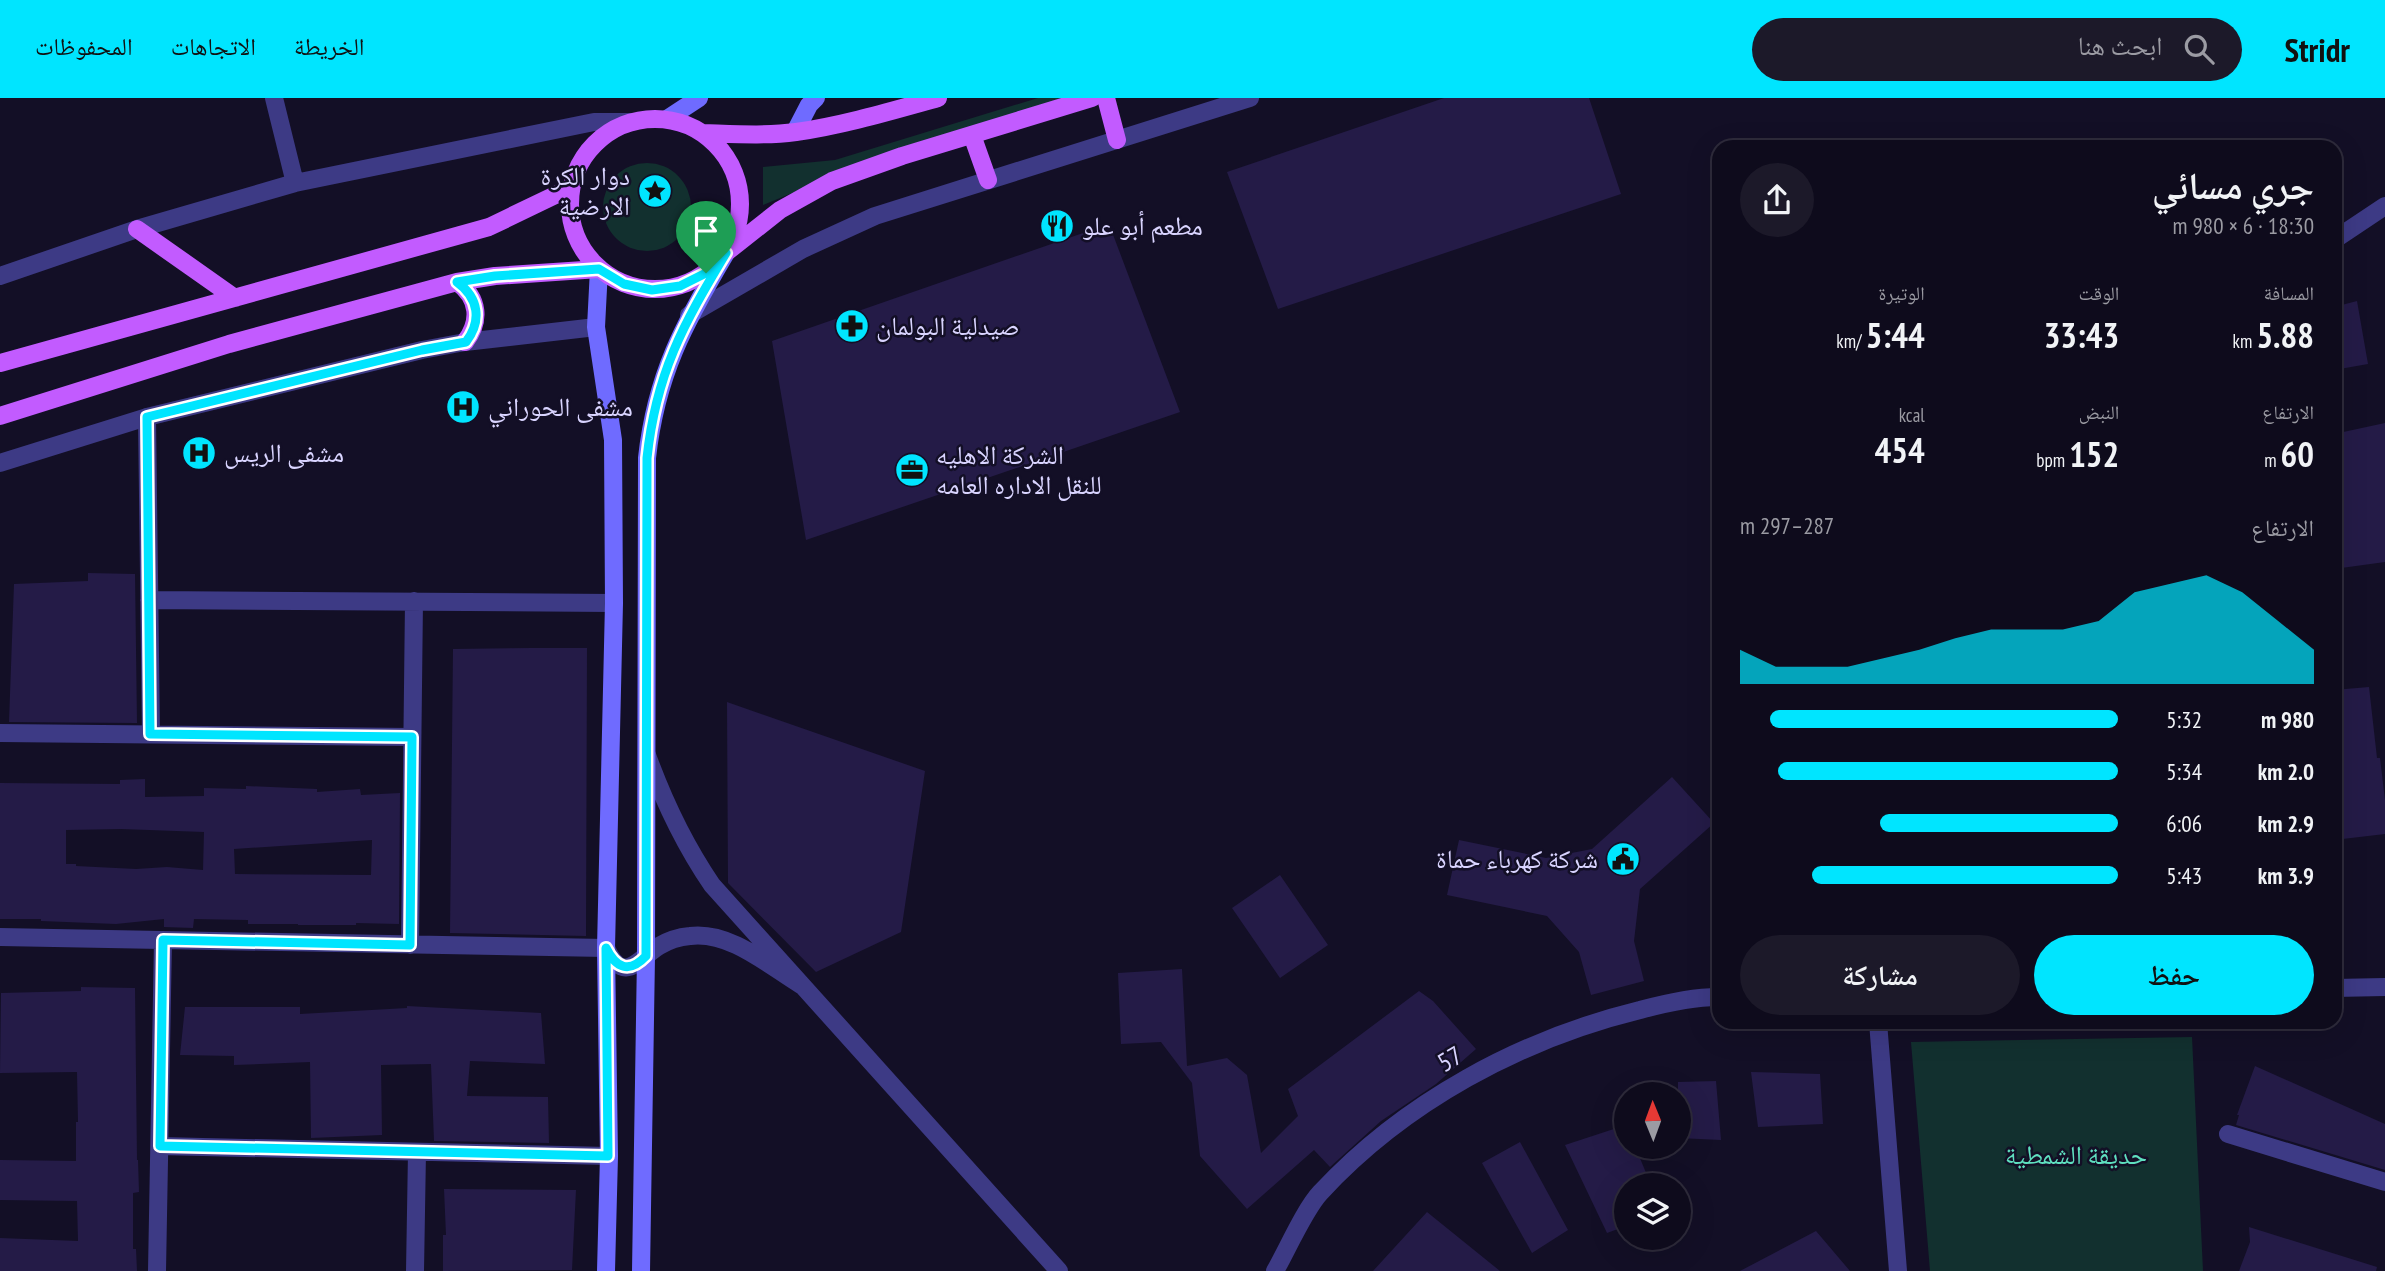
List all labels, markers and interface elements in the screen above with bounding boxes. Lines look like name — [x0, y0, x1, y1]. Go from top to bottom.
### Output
search box — [1752, 18, 2242, 81]
text: Stridr — [2284, 28, 2350, 71]
text: ابحث هنا — [2078, 29, 2162, 62]
icon: search — [2180, 30, 2218, 68]
text: المحفوظات — [35, 31, 133, 62]
text: الاتجاهات — [171, 31, 256, 62]
text: الخريطة — [294, 31, 365, 62]
place label: دوار الكرة الارضية — [541, 159, 630, 222]
text: جري مسائي — [2152, 160, 2314, 209]
button: share — [1740, 163, 1814, 237]
place icon: دوار الكرة الارضية — [636, 172, 674, 210]
pin — [676, 201, 736, 273]
restaurant icon: مطعم أبو علو — [1038, 207, 1076, 245]
place label: مطعم أبو علو — [1082, 209, 1203, 243]
text: 18:30 · 6 × 980 m — [2173, 211, 2314, 240]
icon: arrive — [687, 212, 725, 250]
text: الوتيرة — [1878, 281, 1925, 305]
text: الوقت — [2078, 281, 2119, 305]
text: المسافة — [2264, 281, 2314, 305]
pharmacy icon: صيدلية البولمان — [833, 307, 871, 345]
place label: صيدلية البولمان — [876, 309, 1020, 342]
text: 5:44 — [1866, 312, 1925, 358]
text: 33:43 — [2044, 312, 2119, 358]
text: 5.88 — [2256, 312, 2314, 358]
text: /km — [1836, 329, 1866, 353]
text: km — [2233, 329, 2256, 353]
hospital icon: مشفى الحوراني — [444, 388, 482, 426]
place label: مشفى الحوراني — [488, 390, 633, 428]
text: النبض — [2079, 400, 2119, 424]
text: الارتفاع — [2262, 400, 2314, 424]
text: kcal — [1899, 403, 1925, 427]
text: 454 — [1874, 427, 1925, 473]
text: 152 — [2069, 431, 2119, 477]
text: 60 — [2281, 431, 2314, 477]
hospital icon: مشفى الريس — [180, 434, 218, 472]
place label: مشفى الريس — [224, 436, 344, 469]
place label: الشركة الاهليه للنقل الاداره العامه — [936, 438, 1102, 501]
text: bpm — [2036, 448, 2069, 472]
text: m — [2264, 448, 2281, 472]
office icon: الشركة الاهليه للنقل الاداره العامه — [893, 451, 931, 489]
text: 287–297 m — [1740, 511, 1834, 540]
text: الارتفاع — [2251, 513, 2314, 542]
text: 5:32 — [2166, 705, 2202, 734]
text: 980 m — [2261, 705, 2314, 734]
text: 5:34 — [2166, 757, 2202, 786]
text: 2.0 km — [2258, 757, 2314, 786]
text: 6:06 — [2166, 809, 2202, 838]
text: 2.9 km — [2258, 809, 2314, 838]
public building icon: شركة كهرباء حماة — [1604, 840, 1642, 878]
place label: شركة كهرباء حماة — [1436, 842, 1598, 875]
text: 5:43 — [2166, 861, 2202, 890]
text: 3.9 km — [2258, 861, 2314, 890]
button: مشاركة — [1740, 935, 2020, 1015]
button: حفظ — [2034, 935, 2314, 1015]
street label: 57 — [1431, 1038, 1468, 1079]
north arrow — [1614, 1082, 1690, 1158]
map controls — [1614, 1082, 1691, 1250]
park label: حديقة الشمطية — [2005, 1138, 2147, 1171]
button: layers — [1614, 1173, 1691, 1250]

